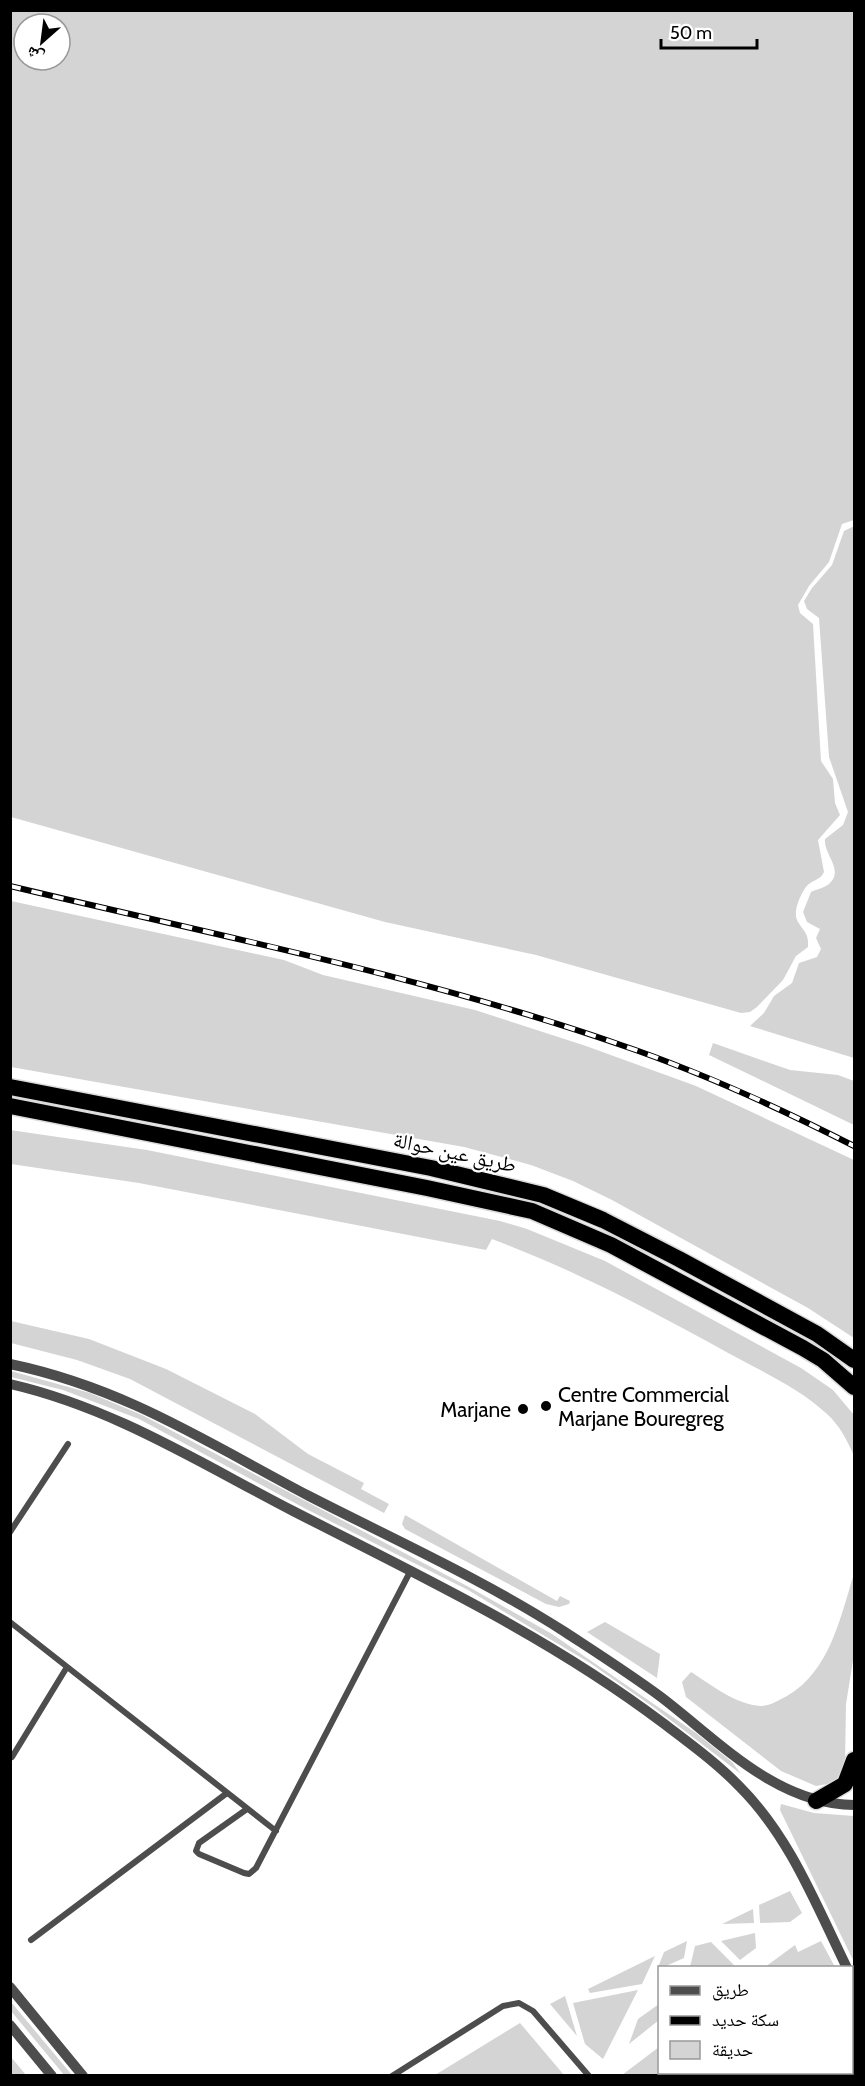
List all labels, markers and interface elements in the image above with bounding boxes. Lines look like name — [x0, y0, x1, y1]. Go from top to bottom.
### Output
north arrow — [12, 12, 72, 72]
scale bar — [661, 12, 757, 50]
text: 50 m — [670, 22, 712, 44]
text: ش — [23, 42, 47, 67]
street label: طريق عين حوالة — [391, 1127, 519, 1178]
place label: Centre Commercial Marjane Bouregreg — [558, 1382, 729, 1432]
place label: Marjane — [440, 1397, 511, 1423]
marker: Centre Commercial Marjane Bouregreg — [539, 1399, 553, 1413]
marker: Marjane — [516, 1402, 530, 1416]
legend — [658, 1966, 853, 2074]
text: طريق — [712, 1979, 749, 2001]
text: سكة حديد — [712, 2009, 779, 2031]
text: حديقة — [712, 2039, 753, 2061]

